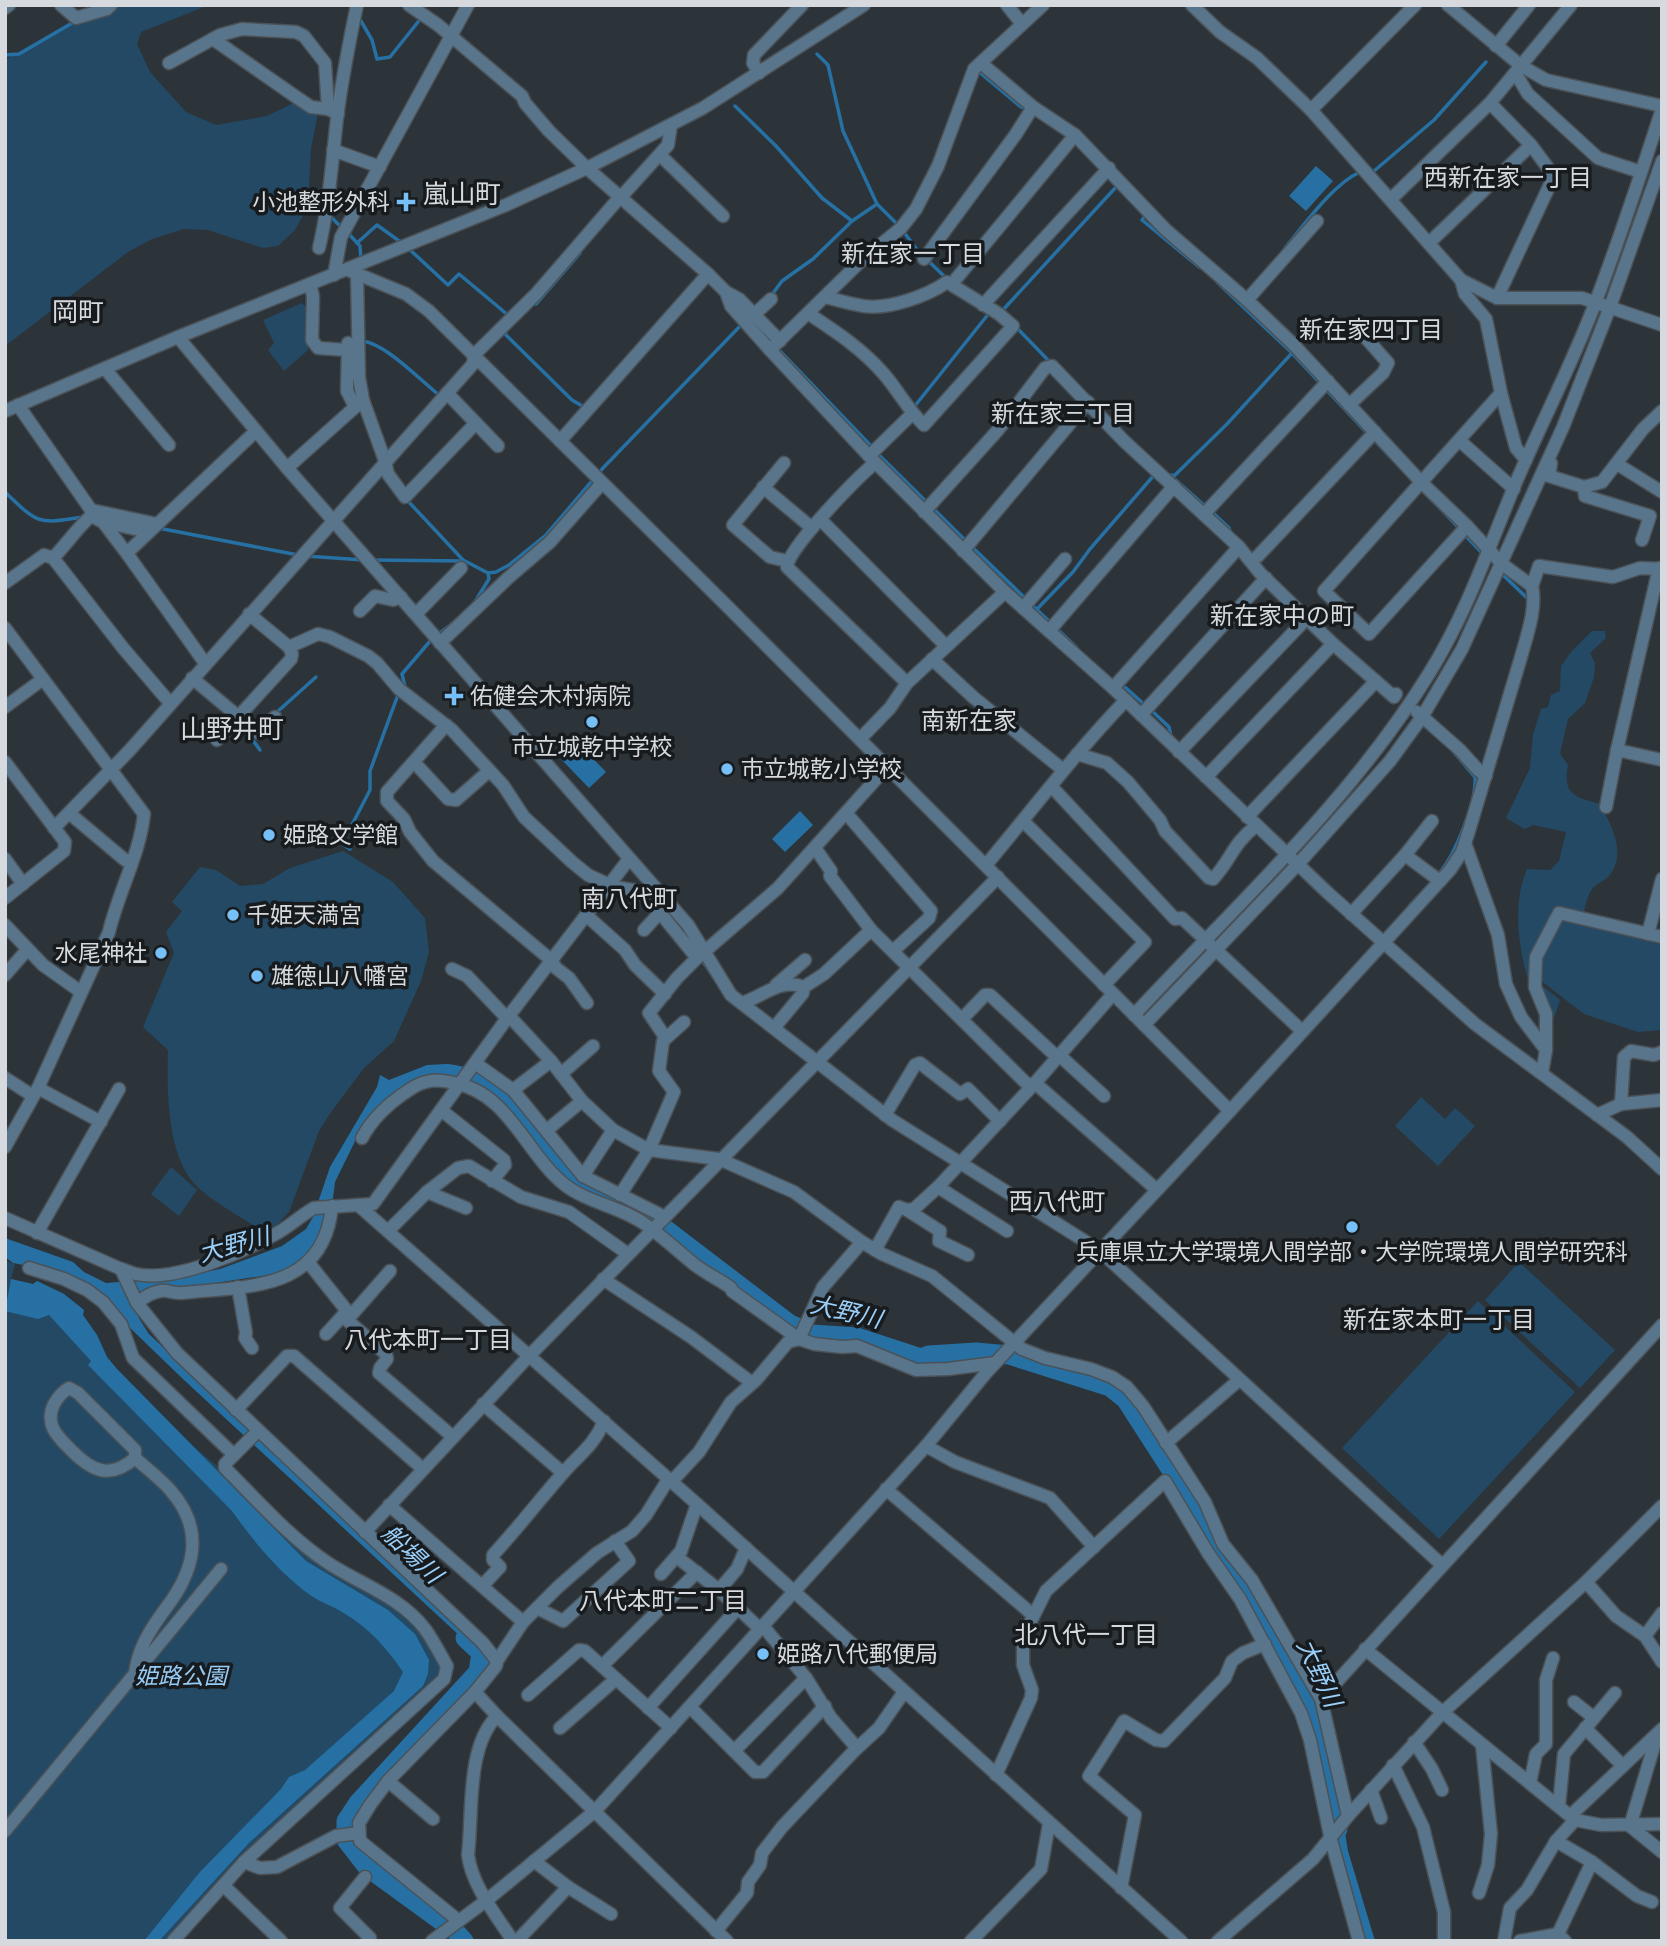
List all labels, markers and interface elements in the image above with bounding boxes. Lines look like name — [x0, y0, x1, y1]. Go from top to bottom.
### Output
district label: 西新在家一丁目 — [1424, 163, 1592, 192]
district label: 嵐山町 — [423, 178, 501, 210]
place label: 小池整形外科 — [252, 188, 390, 216]
marker: 小池整形外科 — [396, 192, 416, 212]
district label: 新在家一丁目 — [841, 239, 985, 268]
district label: 岡町 — [52, 296, 104, 328]
district label: 新在家四丁目 — [1299, 315, 1443, 344]
district label: 新在家三丁目 — [991, 399, 1135, 428]
district label: 新在家中の町 — [1210, 601, 1354, 630]
place label: 佑健会木村病院 — [470, 682, 631, 710]
marker: 佑健会木村病院 — [444, 686, 464, 706]
district label: 南新在家 — [921, 706, 1017, 735]
district label: 山野井町 — [180, 713, 284, 745]
marker: 市立城乾中学校 — [584, 714, 600, 730]
place label: 市立城乾中学校 — [512, 733, 673, 761]
place label: 市立城乾小学校 — [741, 755, 902, 783]
marker: 市立城乾小学校 — [719, 761, 735, 777]
place label: 姫路文学館 — [283, 821, 398, 849]
marker: 姫路文学館 — [261, 827, 277, 843]
district label: 南八代町 — [581, 884, 677, 913]
place label: 千姫天満宮 — [247, 901, 362, 929]
marker: 千姫天満宮 — [225, 907, 241, 923]
place label: 水尾神社 — [55, 939, 147, 967]
marker: 水尾神社 — [153, 945, 169, 961]
place label: 雄徳山八幡宮 — [271, 962, 409, 990]
marker: 雄徳山八幡宮 — [249, 968, 265, 984]
district label: 西八代町 — [1009, 1187, 1105, 1216]
marker: 兵庫県立大学環境人間学部・大学院環境人間学研究科 — [1344, 1219, 1360, 1235]
water label: 大野川 — [195, 1220, 275, 1268]
place label: 兵庫県立大学環境人間学部・大学院環境人間学研究科 — [1076, 1238, 1628, 1266]
water label: 大野川 — [808, 1289, 887, 1334]
district label: 新在家本町一丁目 — [1343, 1305, 1535, 1334]
district label: 八代本町一丁目 — [344, 1325, 512, 1354]
water label: 船場川 — [376, 1518, 450, 1591]
district label: 八代本町二丁目 — [579, 1586, 747, 1615]
district label: 北八代一丁目 — [1014, 1620, 1158, 1649]
water label: 大野川 — [1291, 1634, 1349, 1714]
place label: 姫路八代郵便局 — [777, 1640, 938, 1668]
marker: 姫路八代郵便局 — [755, 1646, 771, 1662]
park label: 姫路公園 — [135, 1662, 230, 1690]

